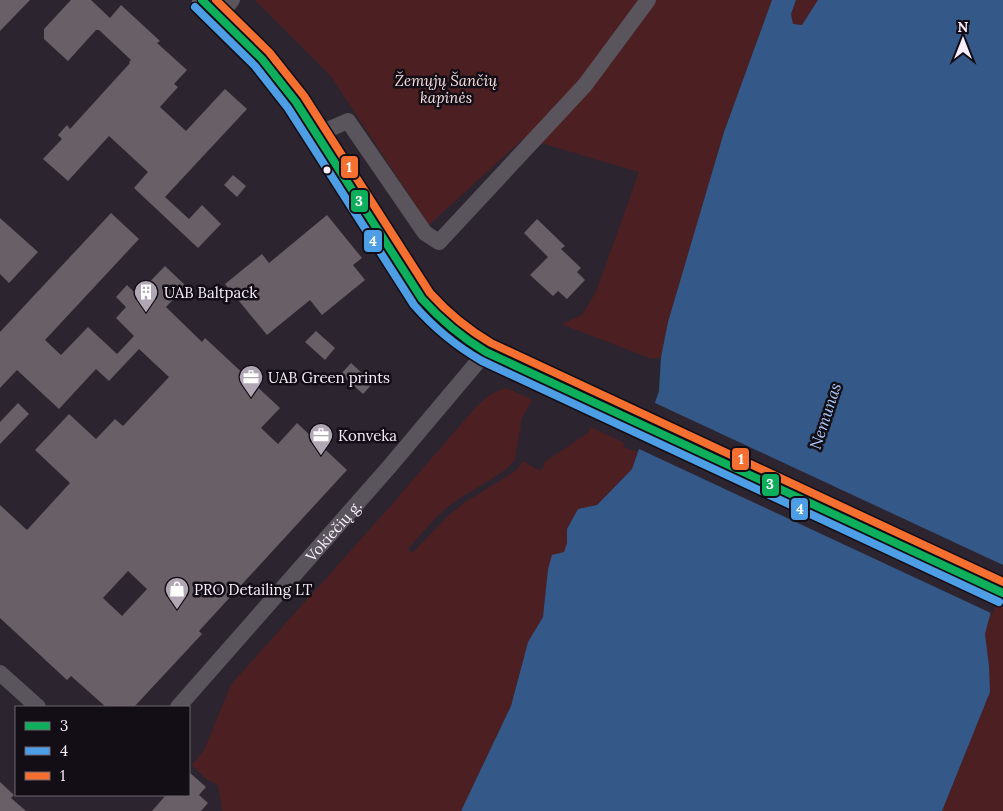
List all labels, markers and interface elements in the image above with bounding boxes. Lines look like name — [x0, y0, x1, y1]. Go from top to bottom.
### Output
north arrow — [938, 15, 988, 65]
text: N — [958, 18, 969, 36]
park label: Žemųjų Šančių kapinės — [395, 71, 497, 107]
line badge: 1 — [340, 155, 359, 179]
text: 1 — [346, 158, 352, 176]
unlabelled marker — [322, 165, 332, 175]
line badge: 3 — [350, 189, 369, 213]
text: 3 — [355, 192, 363, 210]
line badge: 4 — [363, 229, 383, 253]
text: 4 — [369, 232, 377, 250]
building icon: UAB Baltpack — [133, 279, 159, 313]
place label: UAB Baltpack — [164, 283, 257, 302]
office icon: UAB Green prints — [238, 364, 264, 398]
place label: UAB Green prints — [268, 368, 390, 387]
water label: Nemunas — [805, 380, 845, 452]
office icon: Konveka — [308, 422, 334, 456]
place label: Konveka — [338, 426, 397, 445]
line badge: 1 — [731, 447, 750, 471]
text: 1 — [738, 450, 744, 468]
line badge: 3 — [761, 473, 780, 497]
text: 3 — [766, 475, 774, 493]
street label: Vokiečių g. — [300, 496, 365, 566]
line badge: 4 — [790, 497, 809, 521]
text: 4 — [796, 500, 804, 518]
shop icon: PRO Detailing LT — [164, 576, 190, 610]
place label: PRO Detailing LT — [194, 580, 313, 599]
legend — [15, 706, 190, 796]
text: 3 — [60, 716, 68, 735]
text: 4 — [60, 741, 68, 760]
text: 1 — [60, 766, 65, 785]

